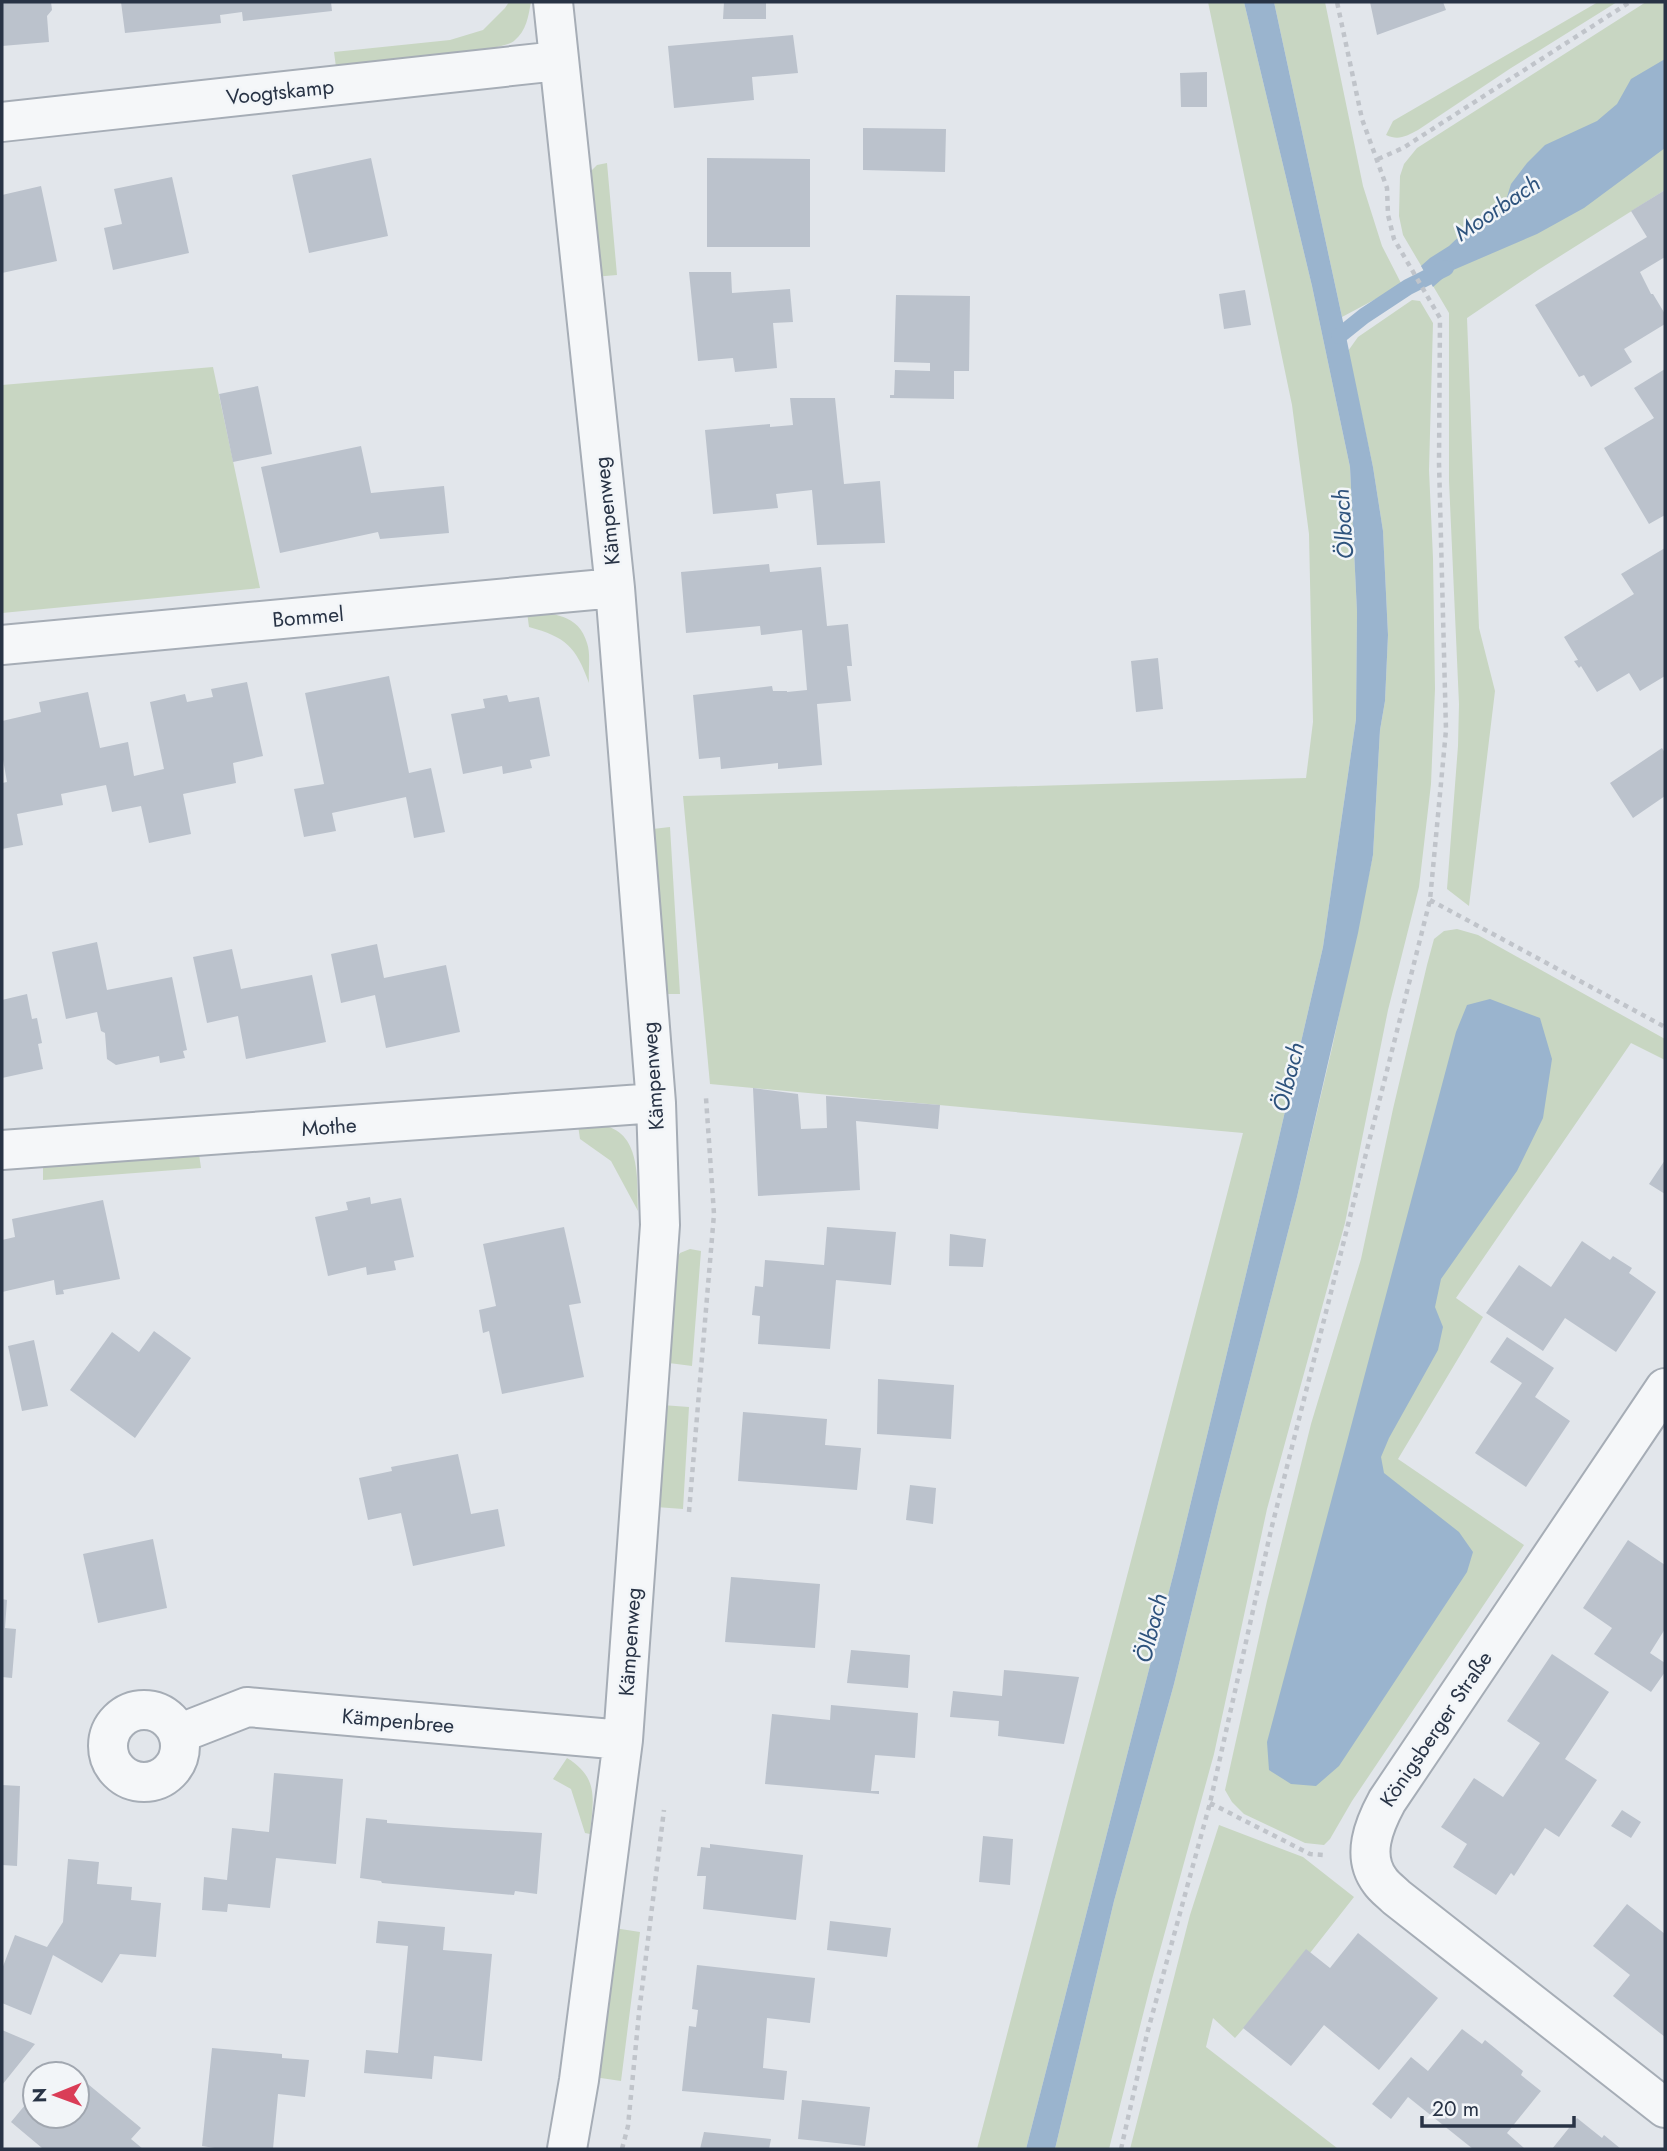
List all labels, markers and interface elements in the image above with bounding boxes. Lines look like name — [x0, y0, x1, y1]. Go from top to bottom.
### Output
street label: Voogtskamp — [225, 71, 335, 113]
water label: Moorbach — [1447, 167, 1547, 249]
street label: Kämpenweg — [586, 455, 628, 567]
water label: Ölbach — [1324, 488, 1362, 560]
street label: Bommel — [271, 599, 345, 635]
street label: Kämpenweg — [634, 1021, 672, 1131]
water label: Ölbach — [1263, 1039, 1313, 1115]
street label: Mothe — [300, 1110, 358, 1144]
street label: Kämpenweg — [611, 1587, 649, 1697]
water label: Ölbach — [1126, 1590, 1176, 1666]
street label: Königsberger Straße — [1373, 1645, 1499, 1813]
street label: Kämpenbree — [341, 1701, 456, 1741]
north arrow — [21, 2060, 91, 2130]
scale bar — [1422, 2084, 1574, 2128]
text: N — [26, 2088, 53, 2103]
text: 20 m — [1432, 2094, 1479, 2124]

